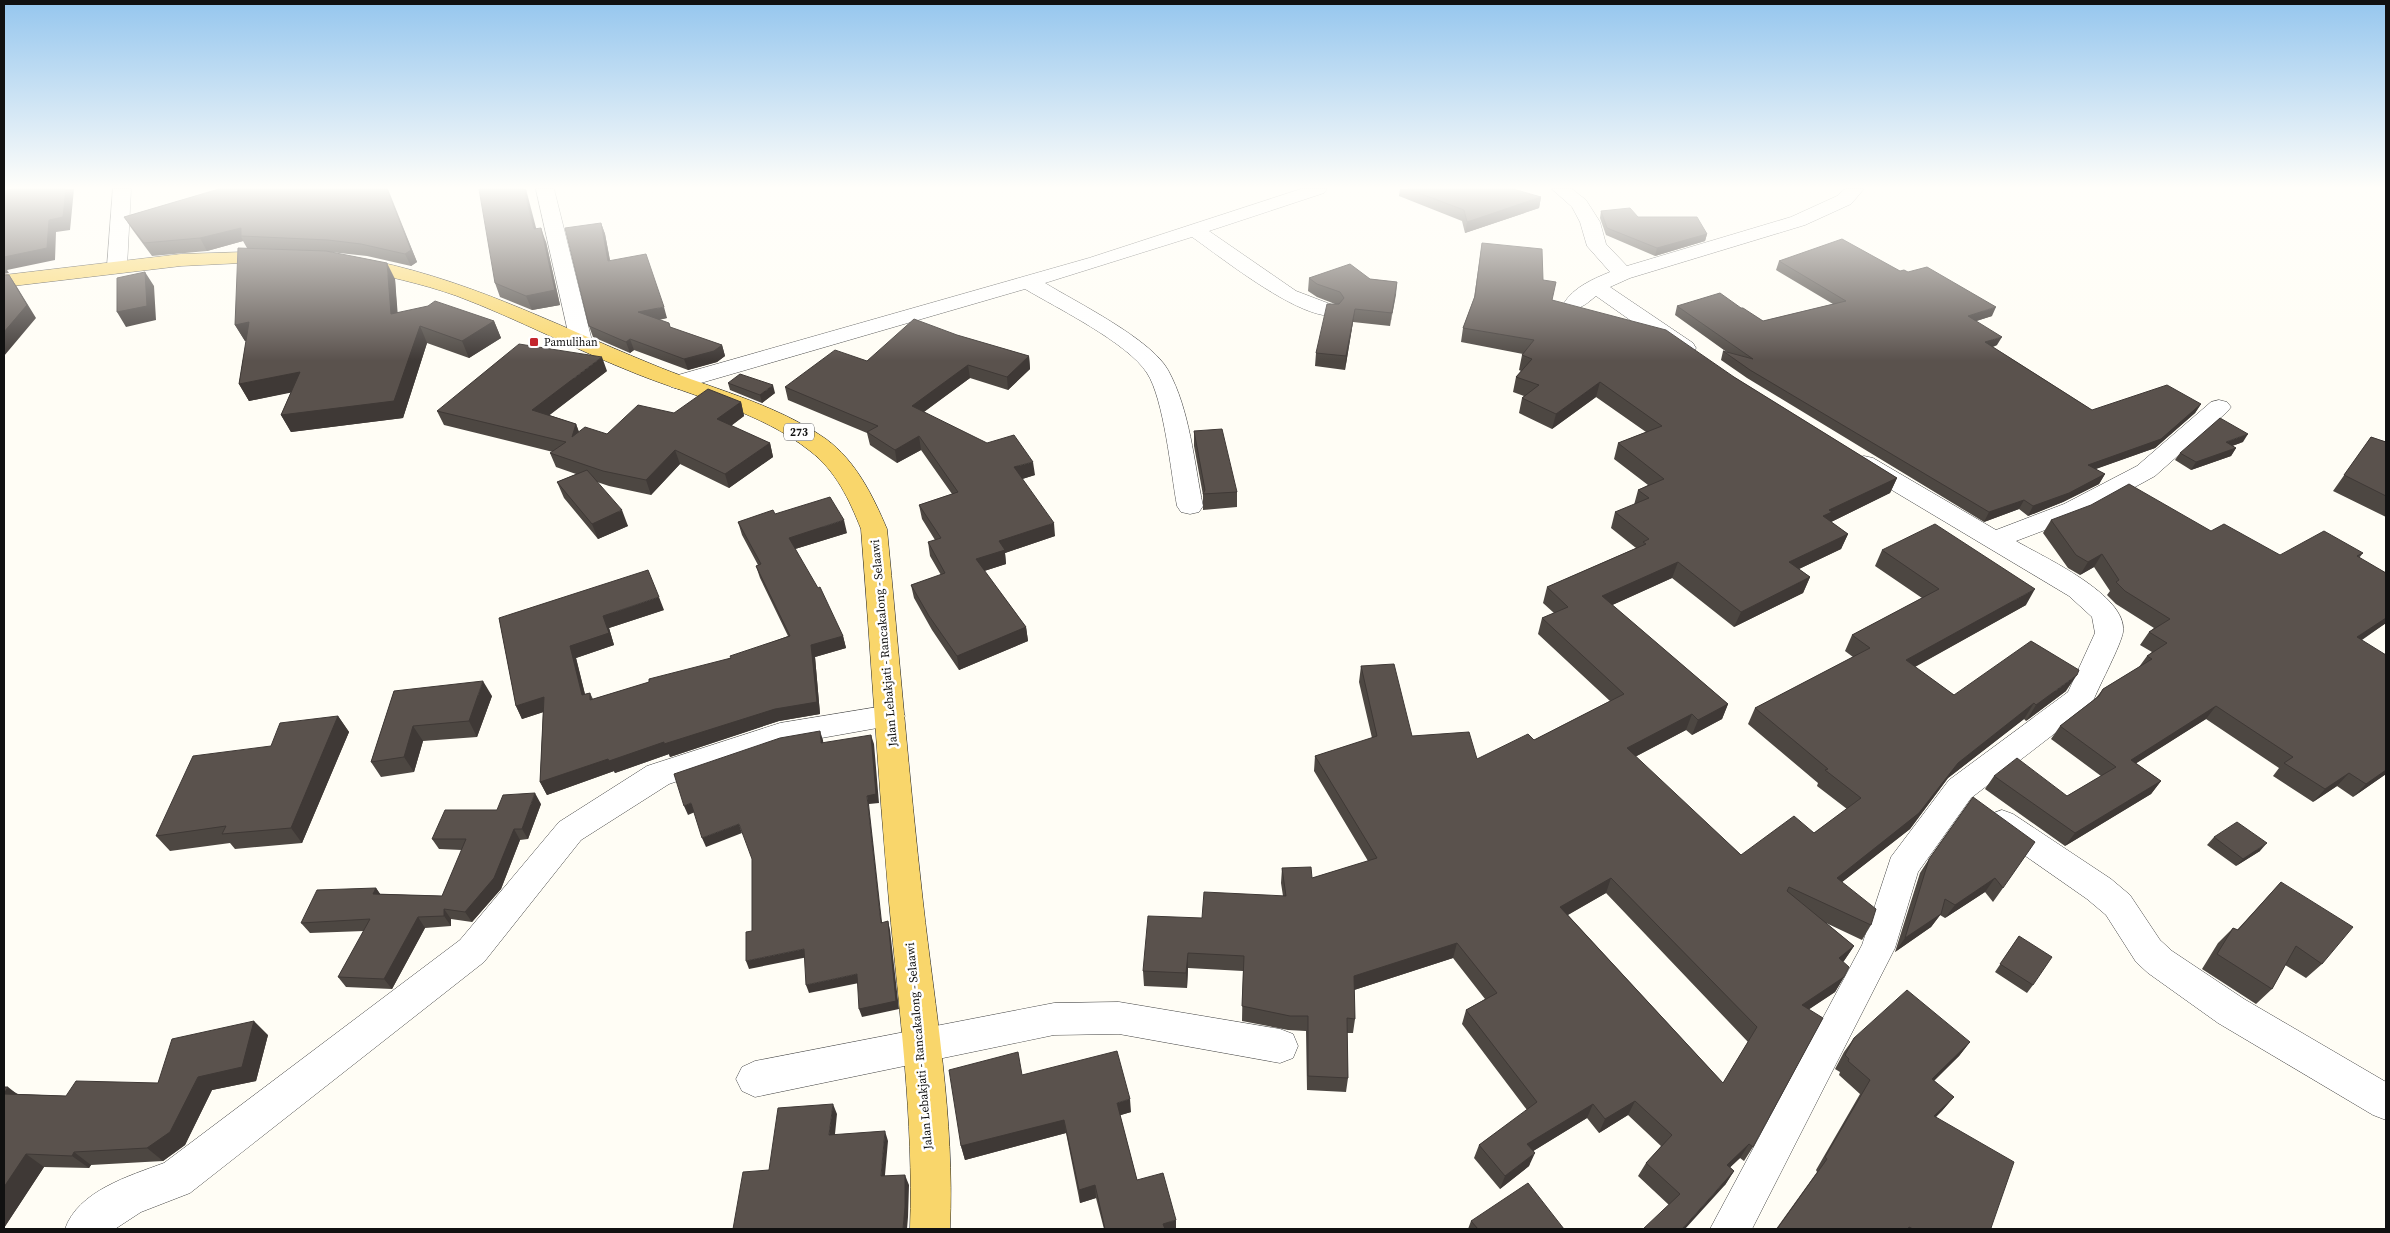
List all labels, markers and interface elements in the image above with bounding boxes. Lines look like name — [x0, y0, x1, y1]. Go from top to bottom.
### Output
place label: Pamulihan — [544, 335, 598, 350]
marker: Pamulihan — [528, 336, 540, 348]
road number: 273 — [784, 424, 814, 441]
street label: Jalan Lebakjati - Rancakalong - Selaawi — [867, 538, 901, 748]
street label: Jalan Lebakjati - Rancakalong - Selaawi — [902, 941, 936, 1151]

